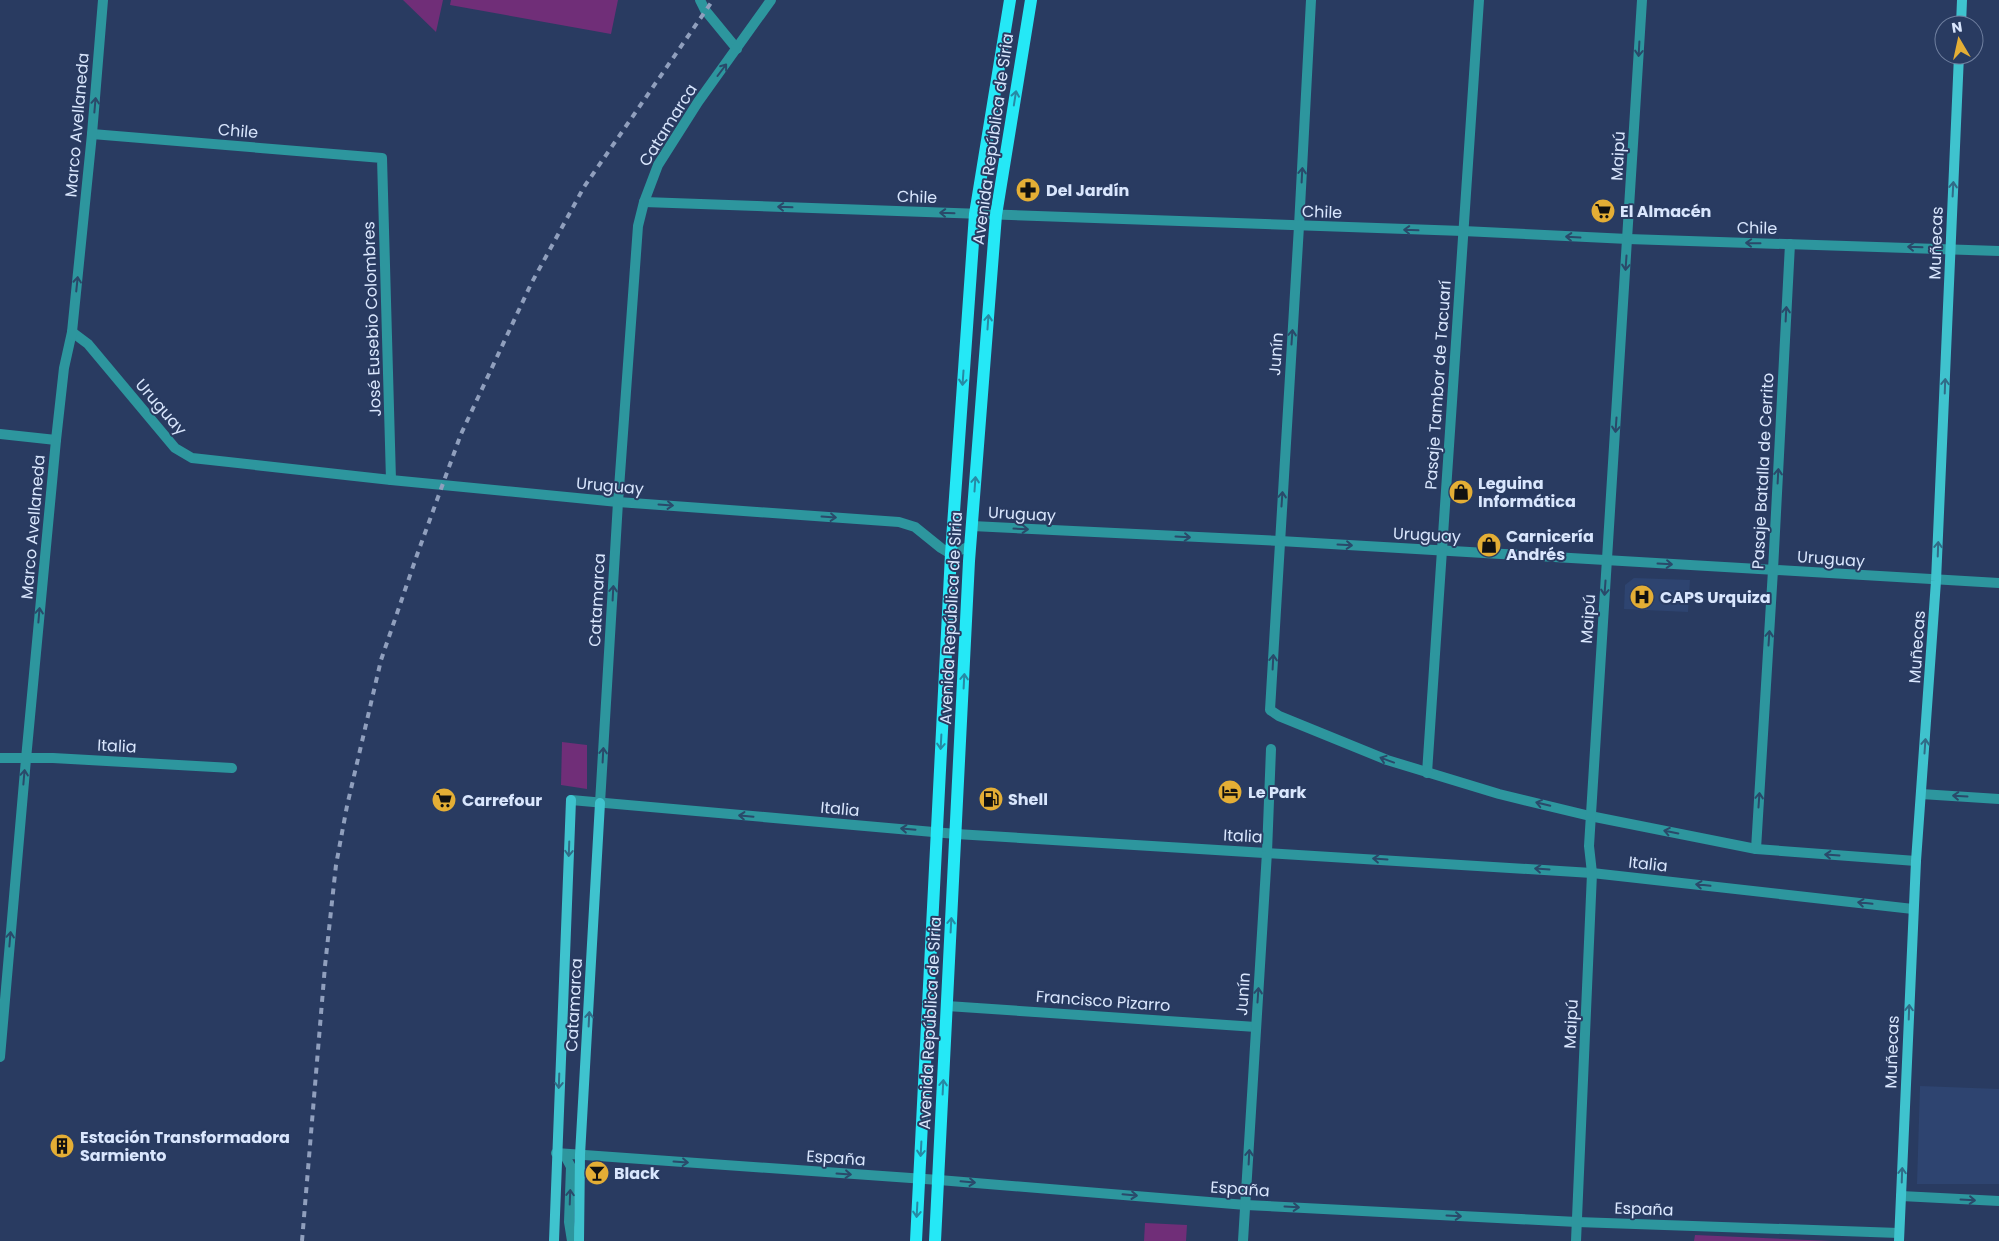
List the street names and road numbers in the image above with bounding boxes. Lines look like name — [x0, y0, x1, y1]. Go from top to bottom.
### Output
street label: Avenida República de Siria — [967, 32, 1019, 246]
street label: Marco Avellaneda — [59, 52, 95, 198]
street label: Catamarca — [633, 79, 703, 171]
street label: Chile — [217, 118, 259, 144]
street label: Maipú — [1605, 131, 1631, 181]
street label: Chile — [896, 185, 938, 209]
street label: Chile — [1301, 200, 1343, 224]
street label: Muñecas — [1923, 206, 1949, 280]
street label: Chile — [1737, 216, 1777, 240]
street label: José Eusebio Colombres — [357, 221, 387, 417]
street label: Pasaje Tambor de Tacuarí — [1419, 279, 1457, 490]
street label: Junín — [1263, 332, 1289, 376]
street label: Pasaje Batalla de Cerrito — [1746, 372, 1780, 570]
street label: Uruguay — [130, 374, 192, 440]
street label: Marco Avellaneda — [15, 454, 51, 600]
street label: Uruguay — [575, 472, 645, 500]
street label: Uruguay — [987, 501, 1057, 527]
street label: Avenida República de Siria — [934, 511, 968, 725]
street label: Uruguay — [1392, 522, 1462, 548]
street label: Uruguay — [1796, 545, 1866, 573]
street label: Catamarca — [583, 553, 611, 647]
street label: Maipú — [1575, 593, 1601, 645]
street label: Muñecas — [1903, 610, 1931, 684]
street label: Italia — [97, 733, 137, 759]
street label: Italia — [819, 796, 861, 822]
street label: Italia — [1223, 823, 1263, 849]
street label: Italia — [1627, 851, 1669, 877]
street label: Avenida República de Siria — [913, 916, 947, 1130]
street label: Catamarca — [560, 958, 588, 1052]
street label: Junín — [1230, 972, 1256, 1016]
street label: Francisco Pizarro — [1035, 985, 1171, 1017]
street label: Maipú — [1558, 999, 1584, 1049]
street label: Muñecas — [1879, 1015, 1905, 1089]
street label: España — [806, 1144, 866, 1172]
street label: España — [1210, 1175, 1270, 1203]
street label: España — [1614, 1196, 1674, 1222]

